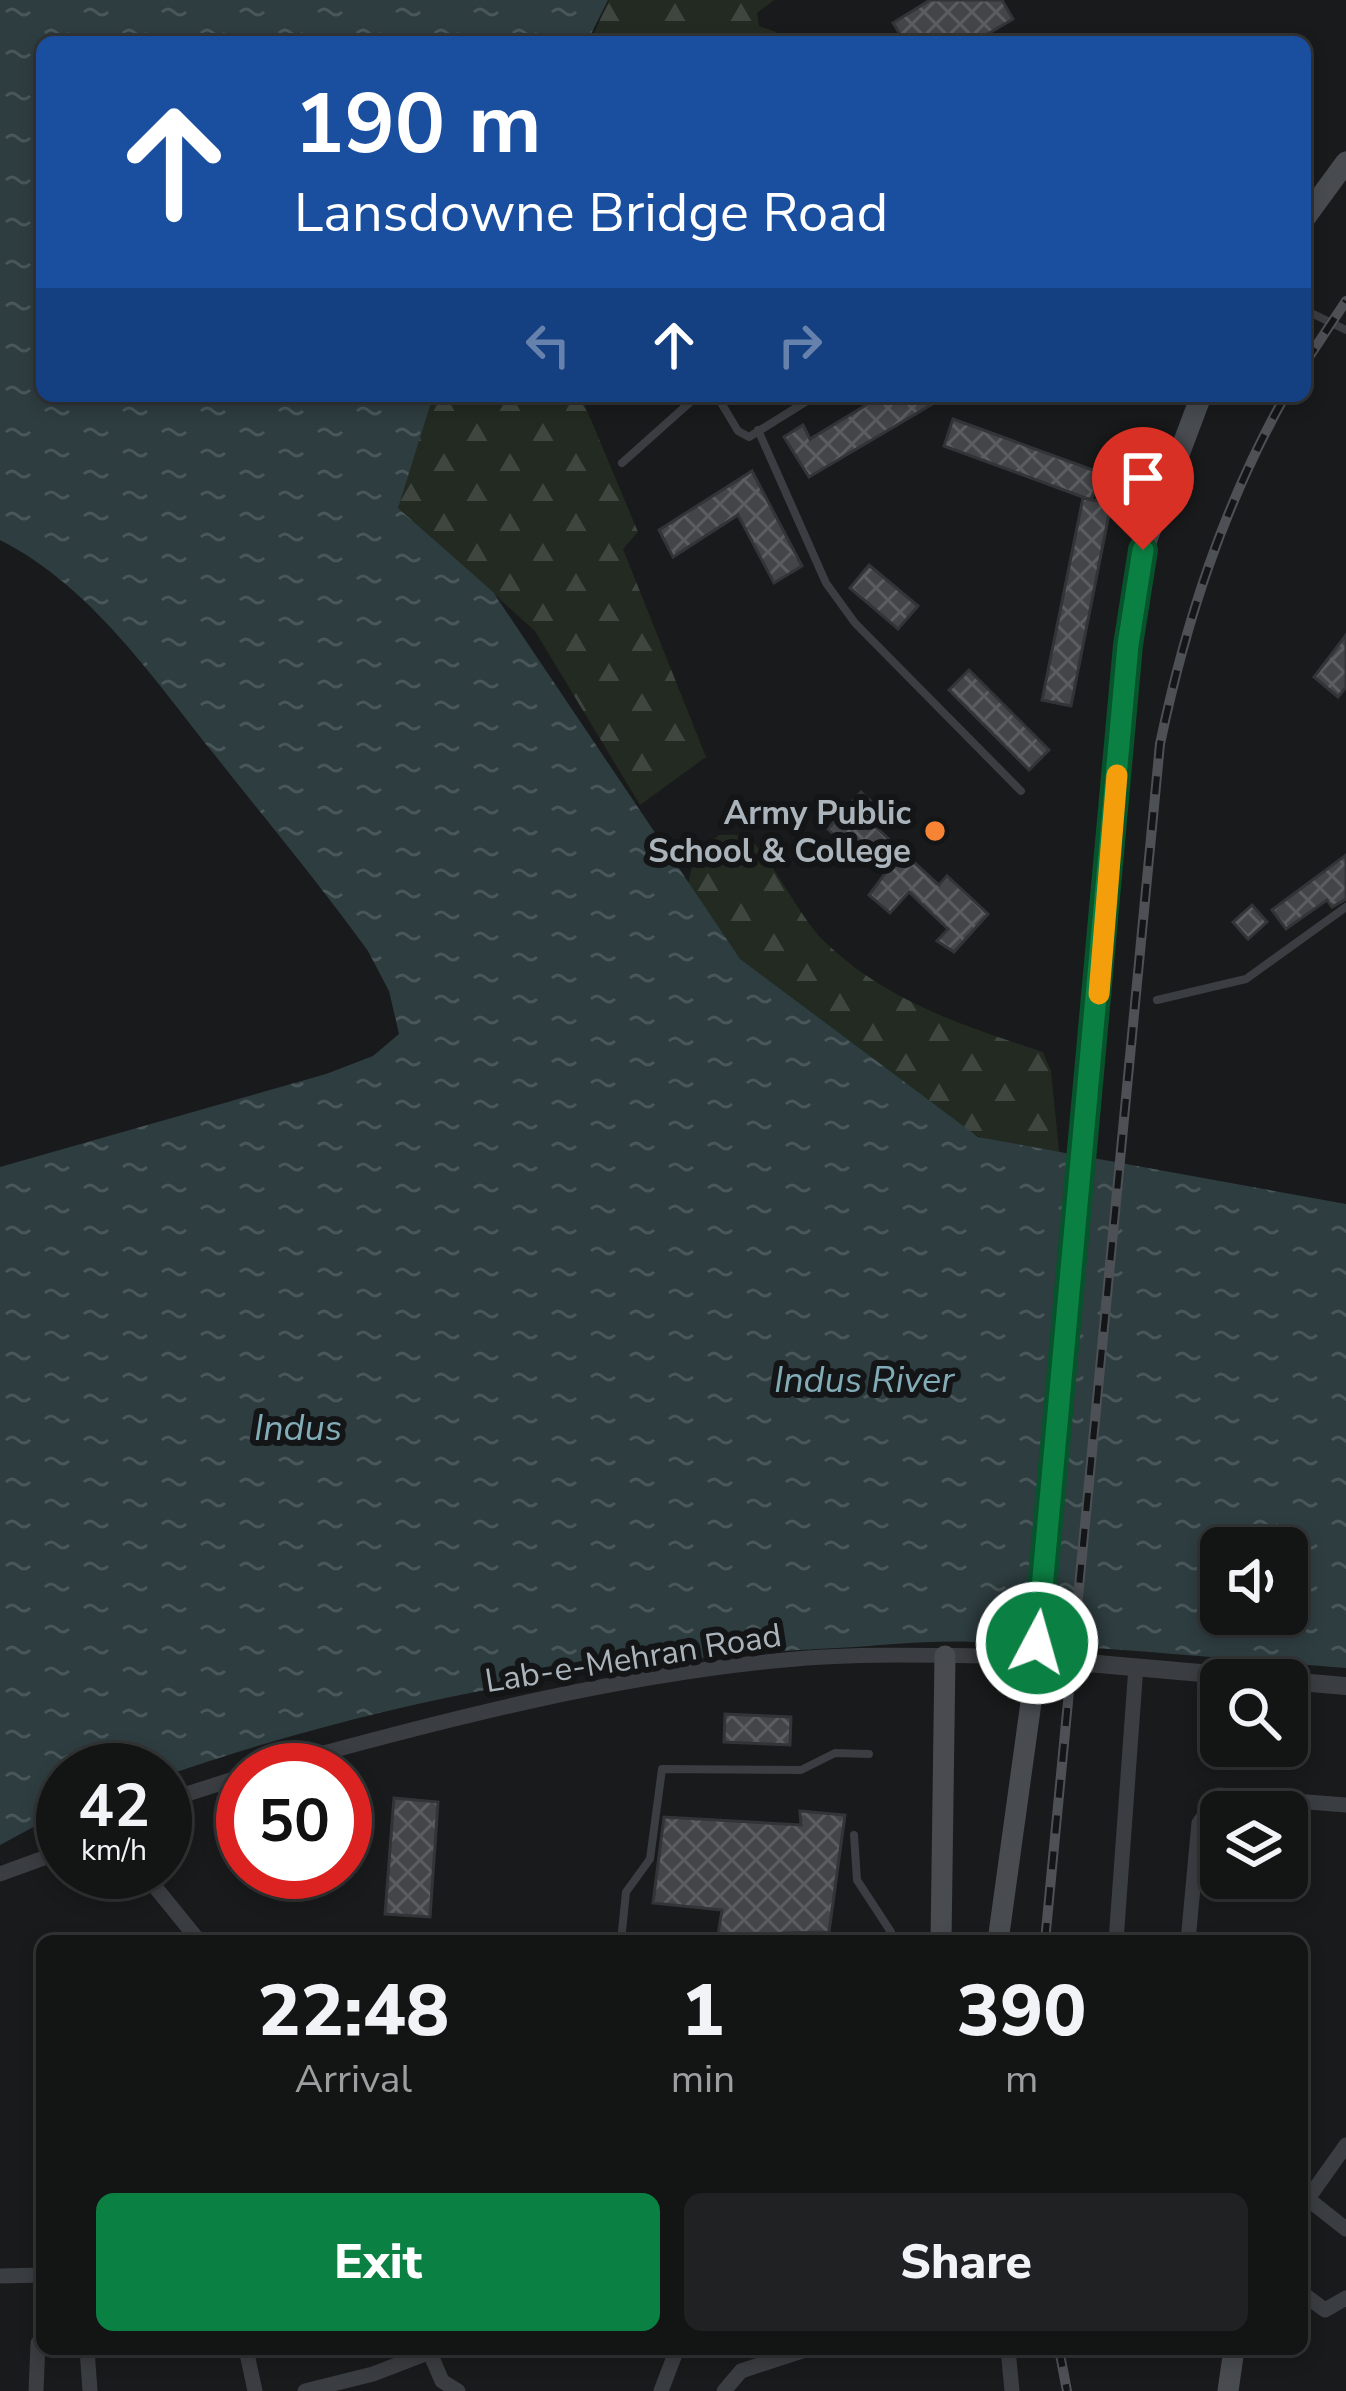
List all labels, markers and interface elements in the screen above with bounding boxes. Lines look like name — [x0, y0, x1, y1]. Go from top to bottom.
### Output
text: 190 m — [294, 67, 542, 182]
icon: ahead — [96, 84, 252, 240]
text: Lansdowne Bridge Road — [294, 176, 888, 250]
icon: left — [515, 312, 581, 378]
icon: ahead — [641, 312, 707, 378]
icon: right — [767, 312, 833, 378]
pin — [1092, 427, 1194, 550]
icon: arrive — [1110, 445, 1176, 511]
place label: Army Public School & College — [648, 791, 911, 874]
marker: Army Public School & College — [922, 818, 948, 844]
water label: Indus River — [774, 1356, 955, 1405]
water label: Indus — [254, 1404, 342, 1453]
map controls — [1200, 1527, 1308, 1899]
button: sound — [1200, 1527, 1308, 1635]
position arrow — [974, 1580, 1100, 1706]
street label: Lab-e-Mehran Road — [482, 1613, 785, 1704]
button: search — [1200, 1659, 1308, 1767]
speed limit sign: 50 — [216, 1743, 372, 1899]
text: 42 — [78, 1765, 150, 1847]
button: layers — [1200, 1791, 1308, 1899]
text: km/h — [81, 1830, 147, 1871]
text: 22:48 — [258, 1962, 449, 2060]
text: 1 — [681, 1962, 725, 2060]
text: 390 — [957, 1962, 1086, 2060]
text: Arrival — [295, 2053, 412, 2106]
text: min — [671, 2053, 735, 2106]
text: m — [1005, 2053, 1038, 2106]
button: Exit — [96, 2193, 660, 2331]
button: Share — [684, 2193, 1248, 2331]

